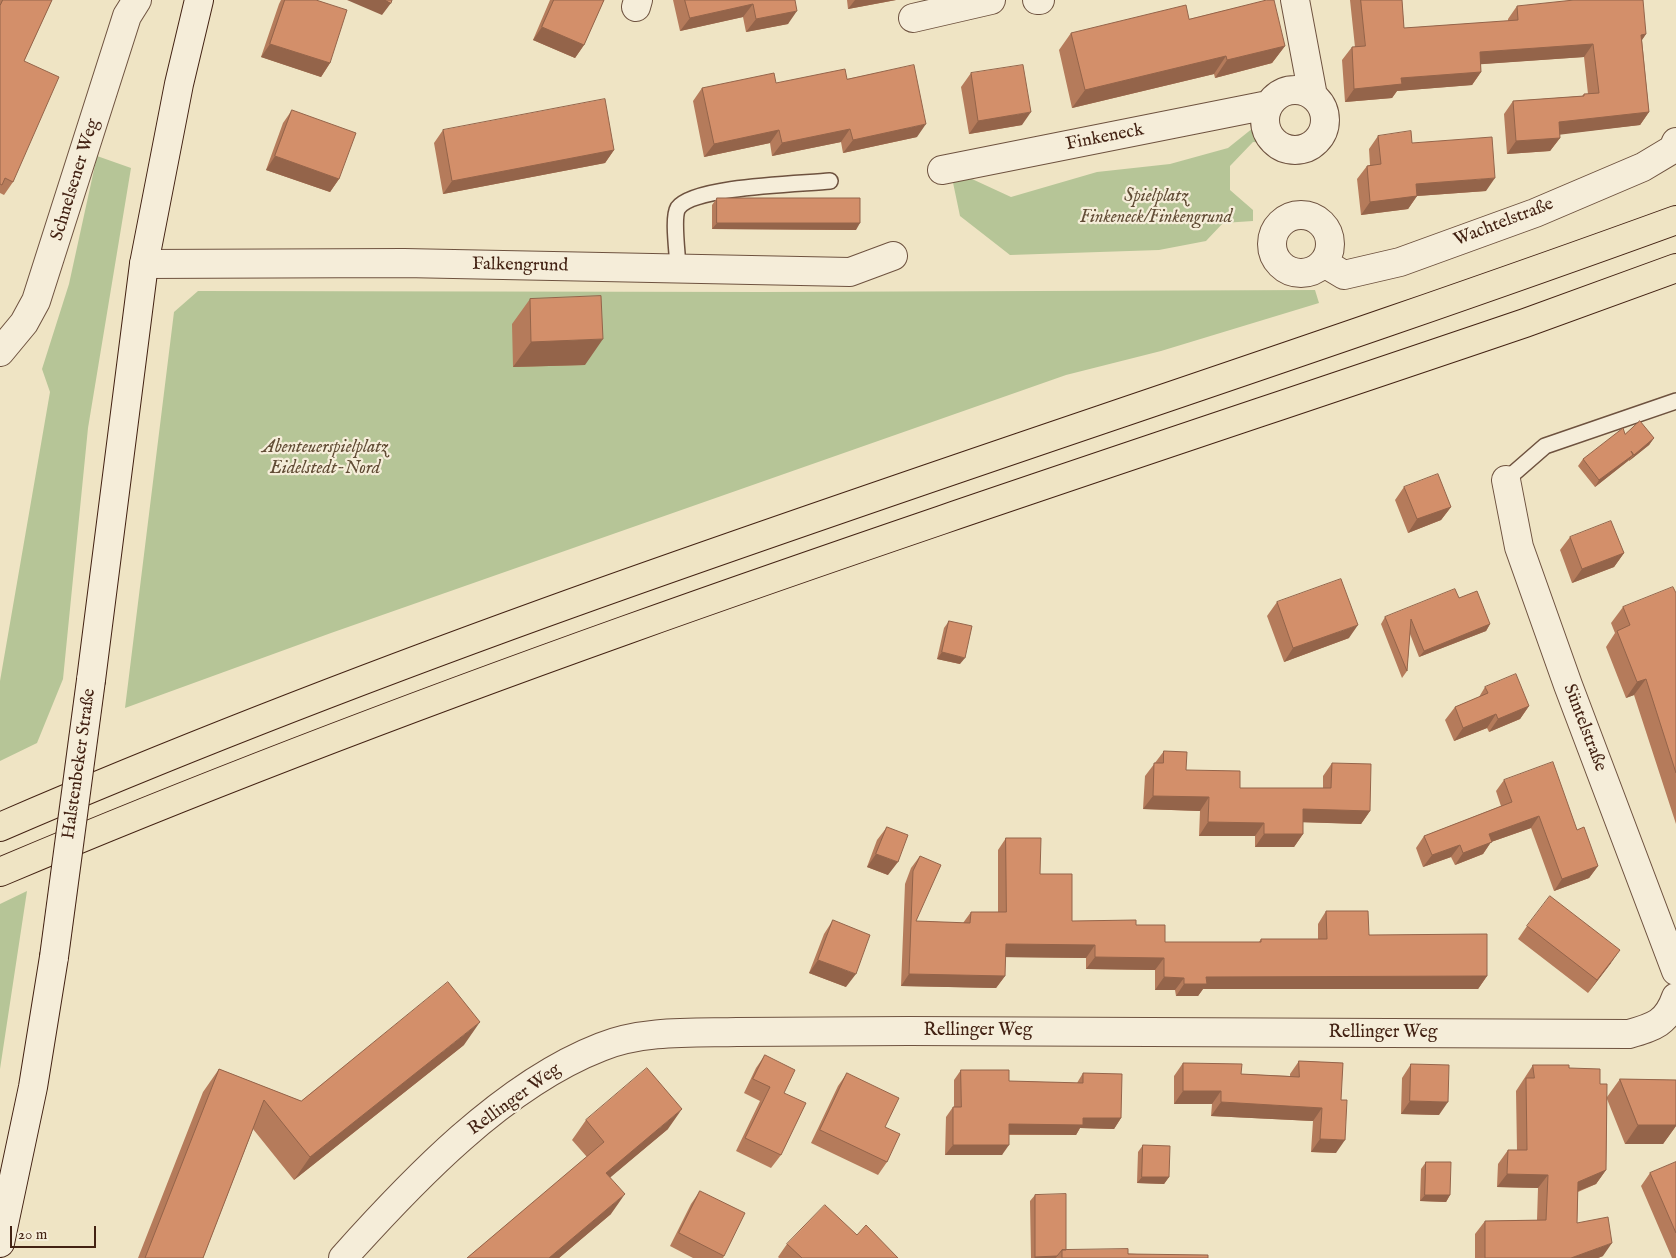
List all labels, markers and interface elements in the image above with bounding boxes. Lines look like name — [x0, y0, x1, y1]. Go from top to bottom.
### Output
street label: Schnelsener Weg — [47, 116, 105, 244]
street label: Finkeneck — [1064, 120, 1146, 156]
park label: Spielplatz Finkeneck/Finkengrund — [1080, 186, 1232, 228]
street label: Wachtelstraße — [1451, 194, 1557, 252]
street label: Falkengrund — [472, 254, 568, 278]
park label: Abenteuerspielplatz Eidelstedt-Nord — [262, 437, 388, 479]
street label: Süntelstraße — [1557, 681, 1611, 775]
street label: Halstenbeker Straße — [59, 687, 101, 841]
street label: Rellinger Weg — [924, 1020, 1032, 1042]
street label: Rellinger Weg — [1329, 1022, 1437, 1044]
street label: Rellinger Weg — [465, 1059, 565, 1141]
scale bar — [12, 1216, 99, 1248]
text: 20 m — [18, 1225, 47, 1244]

